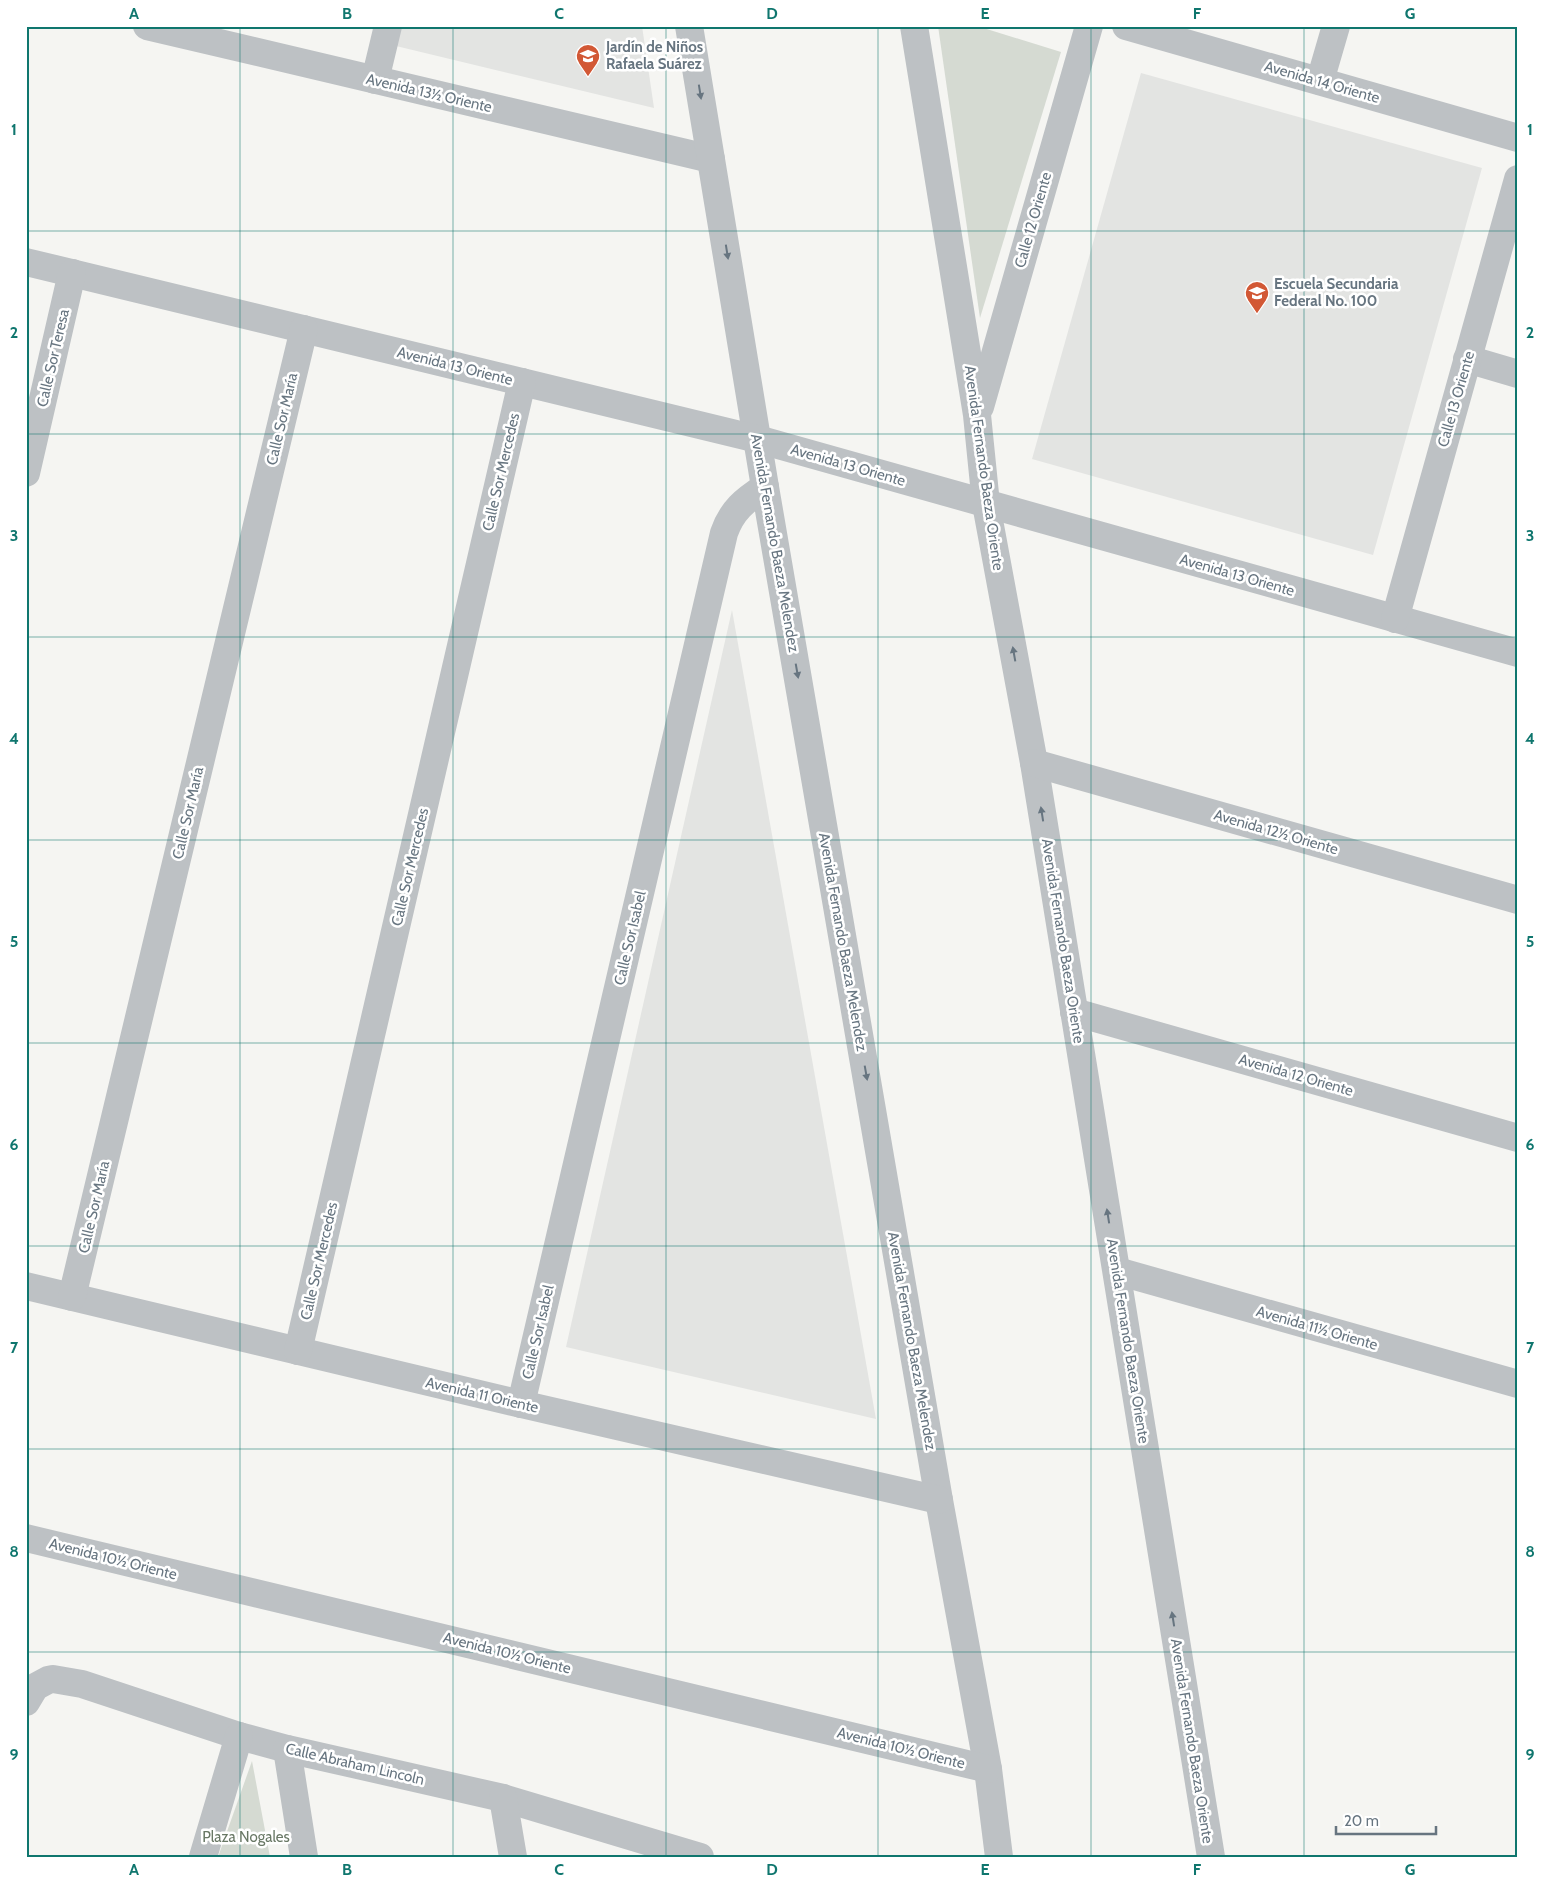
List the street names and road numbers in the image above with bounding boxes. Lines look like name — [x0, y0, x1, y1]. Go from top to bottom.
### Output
street label: Avenida 14 Oriente — [1262, 57, 1382, 107]
street label: Avenida 13½ Oriente — [364, 70, 494, 116]
street label: Calle 12 Oriente — [1011, 170, 1055, 270]
street label: Calle Sor Teresa — [33, 307, 73, 409]
street label: Avenida 13 Oriente — [395, 343, 515, 389]
street label: Calle 13 Oriente — [1434, 349, 1478, 449]
street label: Avenida Fernando Baeza Oriente — [961, 364, 1007, 572]
street label: Calle Sor María — [263, 370, 302, 467]
street label: Calle Sor Mercedes — [479, 411, 523, 533]
street label: Avenida Fernando Baeza Melendez — [747, 432, 803, 654]
street label: Avenida 13 Oriente — [789, 440, 908, 490]
street label: Avenida 13 Oriente — [1178, 550, 1297, 600]
street label: Calle Sor María — [169, 764, 208, 861]
street label: Calle Sor Mercedes — [388, 806, 432, 928]
street label: Avenida 12½ Oriente — [1212, 806, 1340, 858]
street label: Avenida Fernando Baeza Melendez — [815, 831, 871, 1053]
street label: Avenida Fernando Baeza Oriente — [1038, 837, 1088, 1045]
street label: Calle Sor Isabel — [610, 889, 650, 987]
street label: Avenida 12 Oriente — [1237, 1050, 1356, 1100]
street label: Calle Sor María — [75, 1158, 114, 1255]
street label: Calle Sor Mercedes — [297, 1200, 341, 1322]
street label: Avenida Fernando Baeza Melendez — [884, 1230, 940, 1452]
street label: Avenida Fernando Baeza Oriente — [1103, 1237, 1153, 1445]
street label: Calle Sor Isabel — [518, 1283, 558, 1381]
street label: Avenida 11½ Oriente — [1254, 1302, 1380, 1354]
street label: Avenida 11 Oriente — [424, 1373, 540, 1417]
street label: Avenida 10½ Oriente — [47, 1534, 179, 1584]
street label: Avenida 10½ Oriente — [441, 1628, 573, 1678]
street label: Avenida Fernando Baeza Oriente — [1167, 1637, 1217, 1845]
street label: Avenida 10½ Oriente — [835, 1723, 967, 1773]
street label: Calle Abraham Lincoln — [284, 1739, 426, 1789]

